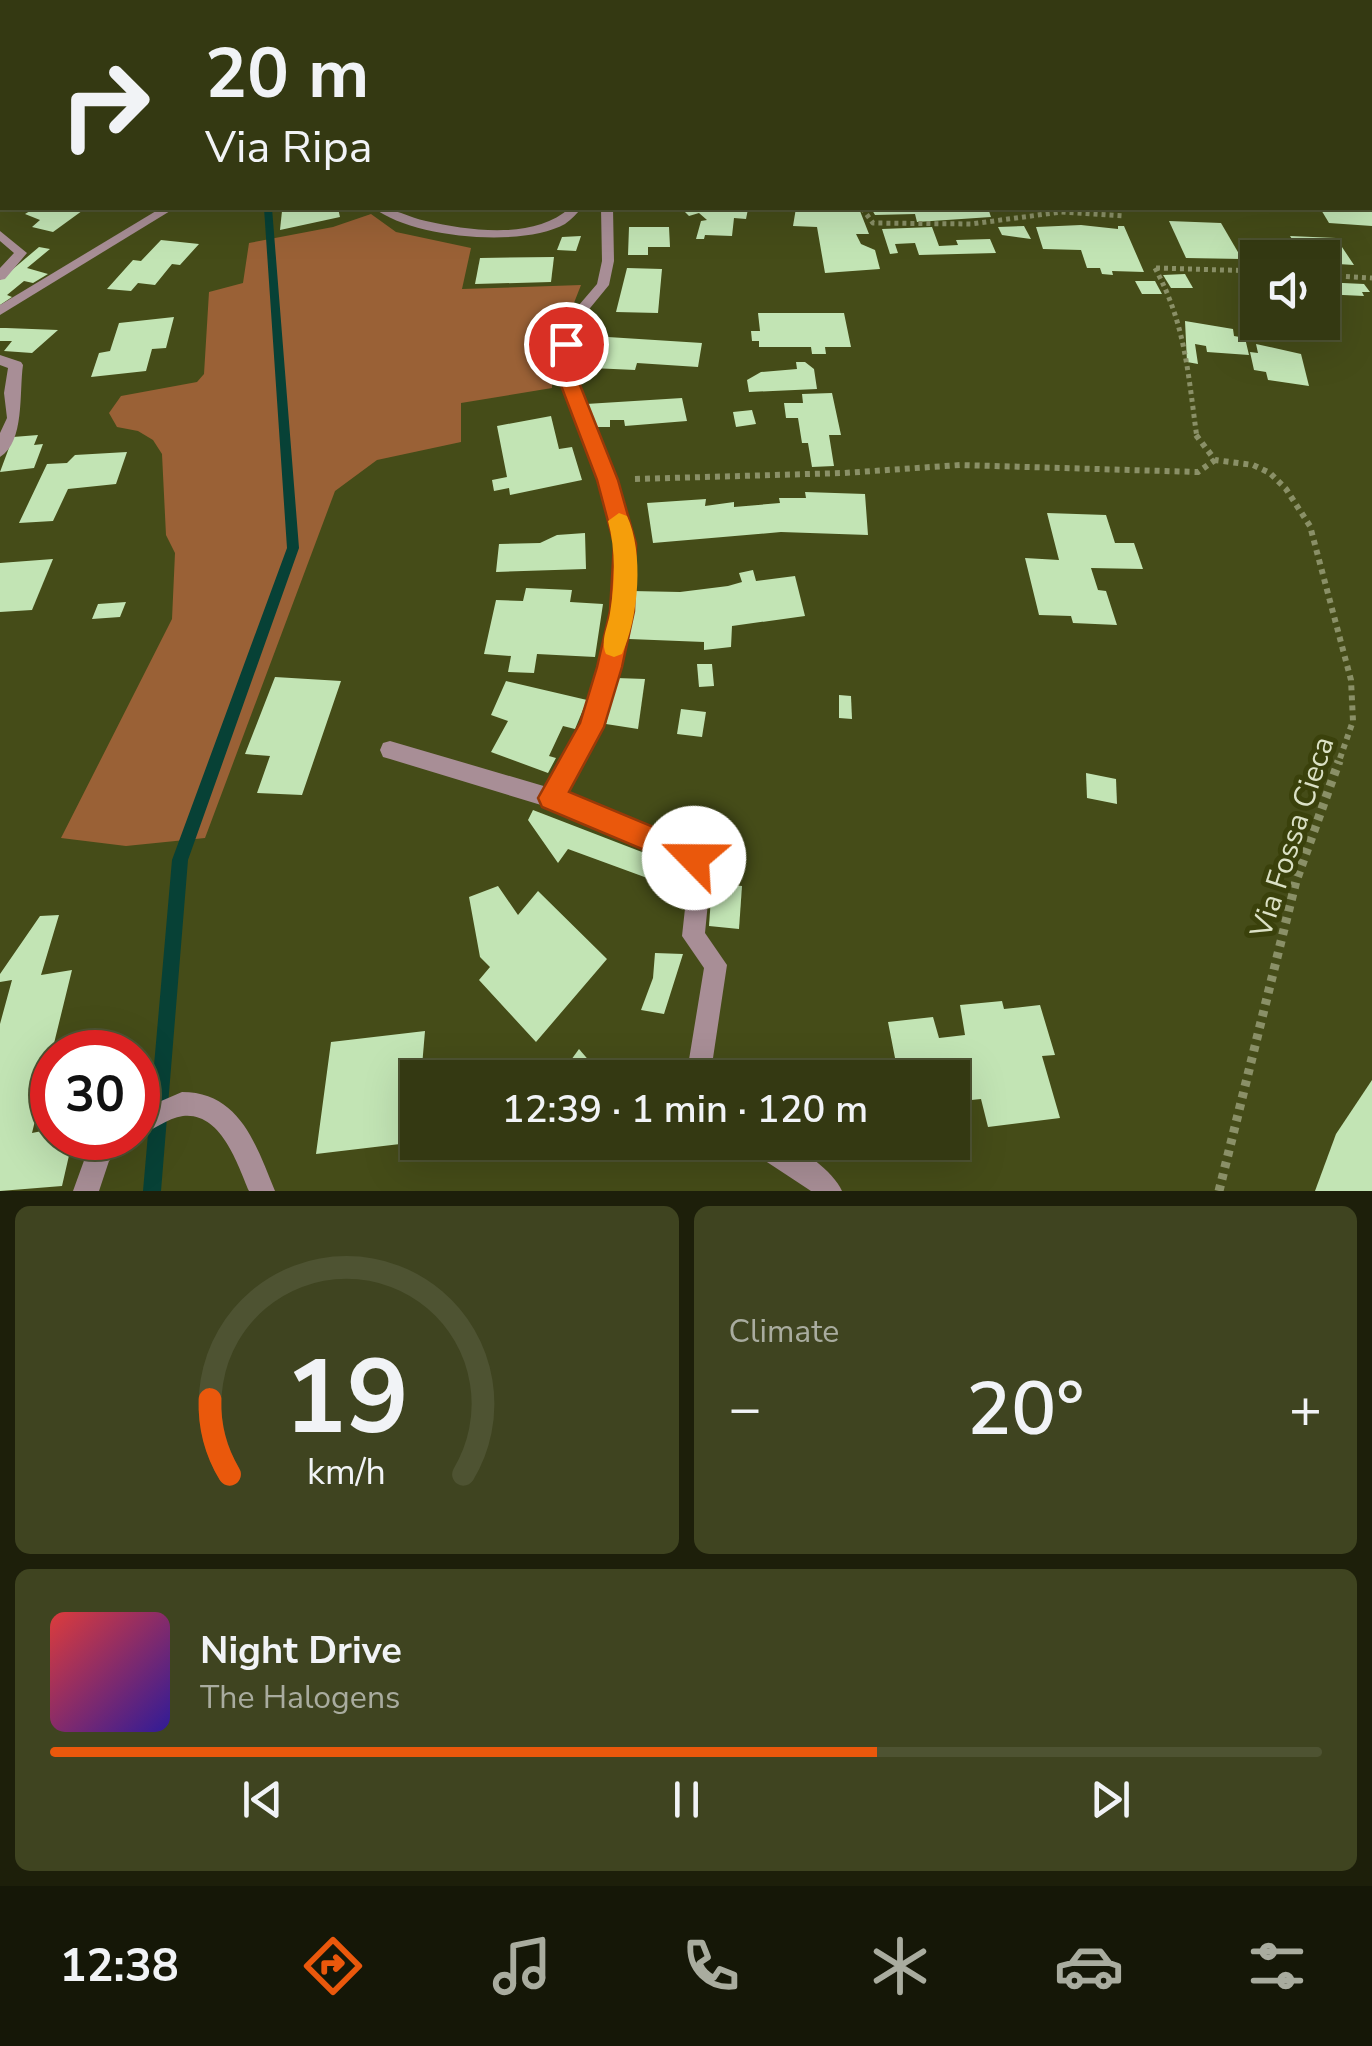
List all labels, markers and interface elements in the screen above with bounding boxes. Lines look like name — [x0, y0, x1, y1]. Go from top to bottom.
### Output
text: 20 m — [205, 26, 369, 122]
icon: right — [40, 40, 170, 170]
text: Via Ripa — [205, 117, 373, 178]
map controls — [1240, 240, 1340, 340]
button: sound — [1240, 240, 1340, 340]
pin — [524, 302, 609, 387]
icon: arrive — [539, 317, 594, 372]
street label: Via Fossa Cieca — [1240, 731, 1344, 944]
position arrow — [642, 806, 746, 910]
speed limit sign: 30 — [30, 1030, 160, 1160]
text: 12:39 · 1 min · 120 m — [502, 1084, 868, 1135]
text: Climate — [729, 1310, 839, 1353]
text: 19 — [284, 1327, 409, 1469]
text: 20° — [966, 1358, 1084, 1460]
text: − — [729, 1371, 762, 1446]
text: + — [1289, 1371, 1322, 1446]
text: km/h — [307, 1448, 386, 1497]
text: Night Drive — [200, 1625, 402, 1676]
text: The Halogens — [200, 1676, 400, 1719]
icon: previous — [235, 1772, 290, 1827]
icon: pause — [659, 1772, 714, 1827]
icon: next — [1083, 1772, 1138, 1827]
icon: directions — [298, 1931, 368, 2001]
icon: music — [487, 1931, 557, 2001]
icon: phone — [676, 1931, 746, 2001]
icon: climate — [865, 1931, 935, 2001]
icon: car — [1054, 1931, 1124, 2001]
icon: filters — [1242, 1931, 1312, 2001]
text: 12:38 — [59, 1936, 179, 1997]

